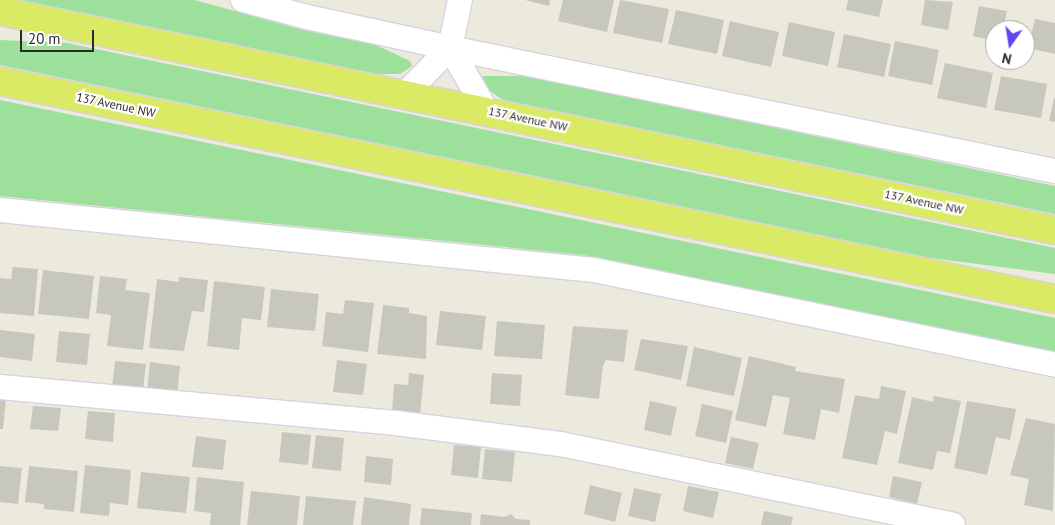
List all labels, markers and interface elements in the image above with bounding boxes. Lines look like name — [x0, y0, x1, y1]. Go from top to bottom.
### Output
scale bar — [22, 20, 96, 52]
north arrow — [985, 20, 1035, 70]
text: 20 m — [28, 29, 61, 48]
text: N — [1000, 49, 1013, 68]
street label: 137 Avenue NW — [75, 89, 157, 121]
street label: 137 Avenue NW — [487, 103, 569, 135]
street label: 137 Avenue NW — [883, 186, 965, 218]

